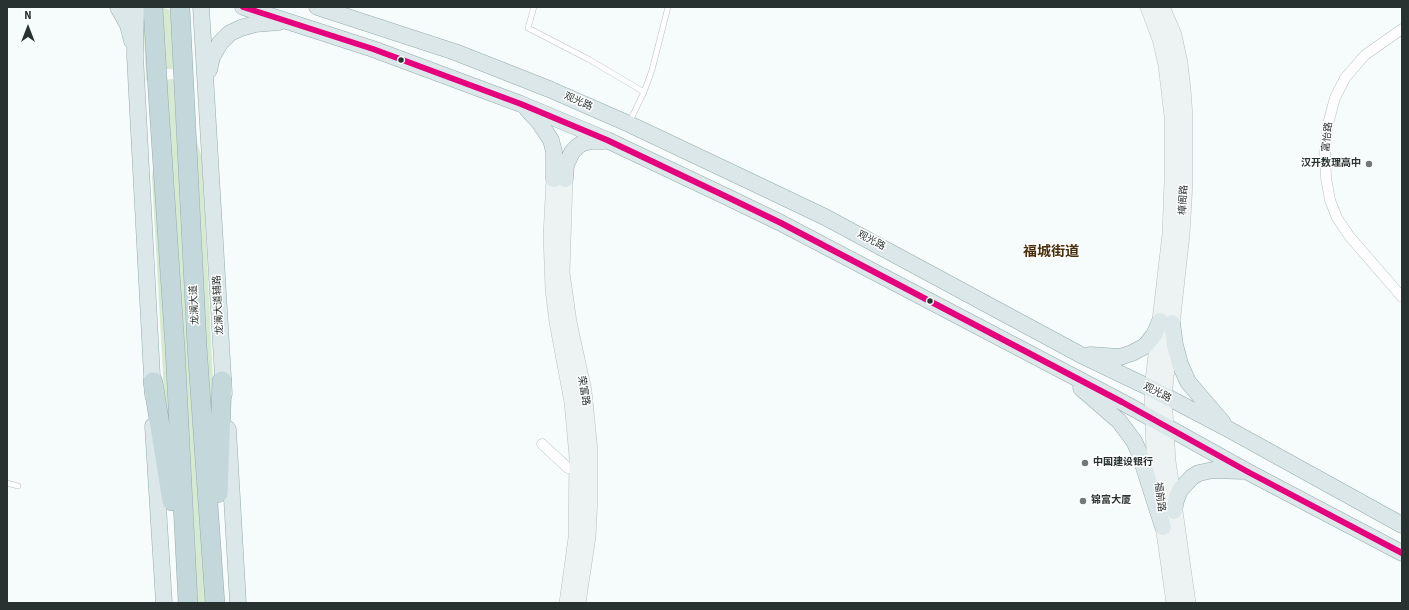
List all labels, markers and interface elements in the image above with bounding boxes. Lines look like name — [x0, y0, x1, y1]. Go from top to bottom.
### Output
north arrow — [8, 8, 48, 48]
text: N — [24, 8, 32, 23]
unlabelled marker — [396, 55, 406, 65]
street label: 观光路 — [562, 90, 594, 114]
street label: 富怡路 — [1320, 121, 1336, 153]
place label: 汉开数理高中 — [1301, 158, 1361, 170]
marker: 汉开数理高中 — [1364, 159, 1374, 169]
street label: 樟阁路 — [1177, 185, 1191, 215]
street label: 观光路 — [855, 229, 887, 253]
district label: 福城街道 — [1023, 245, 1079, 261]
street label: 龙澜大道辅路 — [211, 275, 227, 335]
street label: 龙澜大道 — [188, 285, 202, 325]
unlabelled marker — [925, 296, 935, 306]
street label: 荣富路 — [574, 375, 592, 407]
street label: 观光路 — [1141, 381, 1173, 405]
place label: 中国建设银行 — [1093, 457, 1153, 469]
marker: 中国建设银行 — [1080, 458, 1090, 468]
street label: 福前路 — [1151, 481, 1167, 513]
place label: 锦富大厦 — [1091, 495, 1131, 507]
marker: 锦富大厦 — [1078, 496, 1088, 506]

